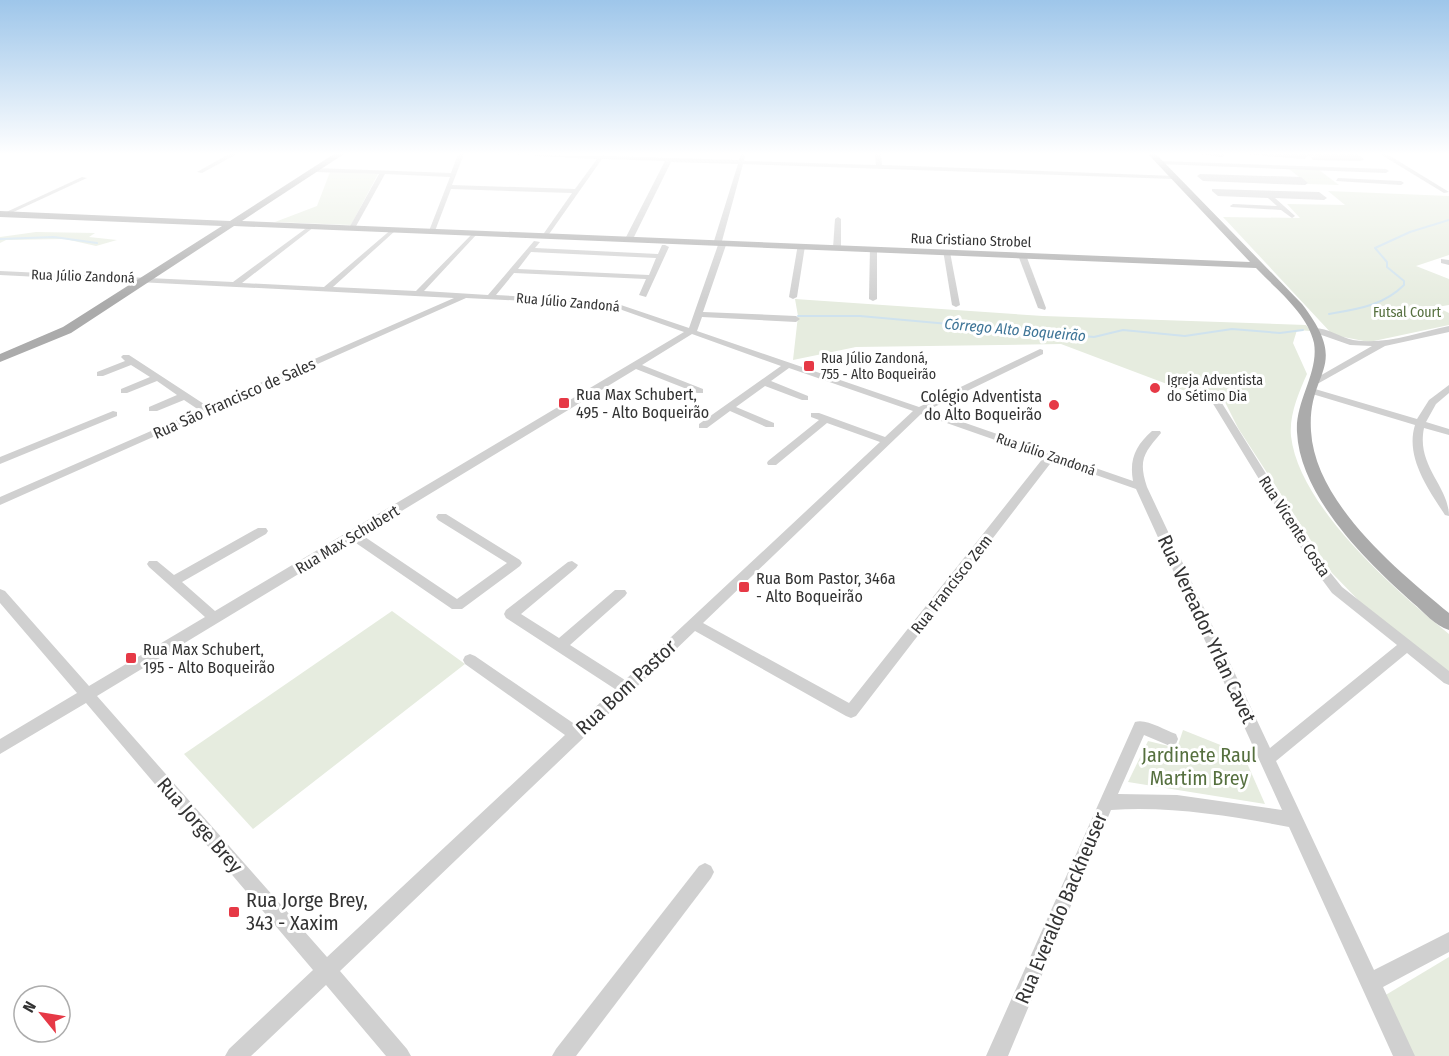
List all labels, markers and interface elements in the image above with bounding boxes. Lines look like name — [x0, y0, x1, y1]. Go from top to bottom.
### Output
street label: Rua Cristiano Strobel — [910, 230, 1032, 251]
street label: Rua Júlio Zandoná — [31, 266, 135, 287]
street label: Rua Júlio Zandoná — [515, 290, 621, 316]
park label: Futsal Court — [1373, 304, 1441, 321]
water label: Córrego Alto Boqueirão — [944, 315, 1087, 345]
place label: Rua Júlio Zandoná, 755 - Alto Boqueirão — [821, 350, 936, 383]
street label: Rua São Francisco de Sales — [150, 354, 318, 443]
marker: Rua Júlio Zandoná, 755 - Alto Boqueirão — [802, 359, 816, 373]
place label: Igreja Adventista do Sétimo Dia — [1167, 372, 1263, 405]
marker: Igreja Adventista do Sétimo Dia — [1148, 381, 1162, 395]
place label: Rua Max Schubert, 495 - Alto Boqueirão — [576, 385, 709, 422]
place label: Colégio Adventista do Alto Boqueirão — [921, 387, 1042, 424]
marker: Rua Max Schubert, 495 - Alto Boqueirão — [557, 396, 571, 410]
marker: Colégio Adventista do Alto Boqueirão — [1047, 398, 1061, 412]
street label: Rua Júlio Zandoná — [994, 430, 1098, 479]
street label: Rua Vicente Costa — [1255, 472, 1334, 580]
street label: Rua Max Schubert — [292, 501, 403, 578]
street label: Rua Francisco Zem — [907, 531, 996, 638]
street label: Rua Vereador Yrlan Cavet — [1153, 531, 1261, 727]
place label: Rua Bom Pastor, 346a - Alto Boqueirão — [756, 569, 896, 606]
marker: Rua Bom Pastor, 346a - Alto Boqueirão — [737, 580, 751, 594]
street label: Rua Bom Pastor — [571, 634, 681, 740]
place label: Rua Max Schubert, 195 - Alto Boqueirão — [143, 640, 275, 677]
marker: Rua Max Schubert, 195 - Alto Boqueirão — [124, 651, 138, 665]
park label: Jardinete Raul Martim Brey — [1142, 743, 1256, 790]
street label: Rua Jorge Brey — [152, 772, 248, 878]
street label: Rua Everaldo Backheuser — [1010, 809, 1112, 1007]
place label: Rua Jorge Brey, 343 - Xaxim — [246, 888, 368, 935]
marker: Rua Jorge Brey, 343 - Xaxim — [227, 905, 241, 919]
north arrow — [12, 984, 72, 1044]
text: N — [19, 998, 40, 1016]

